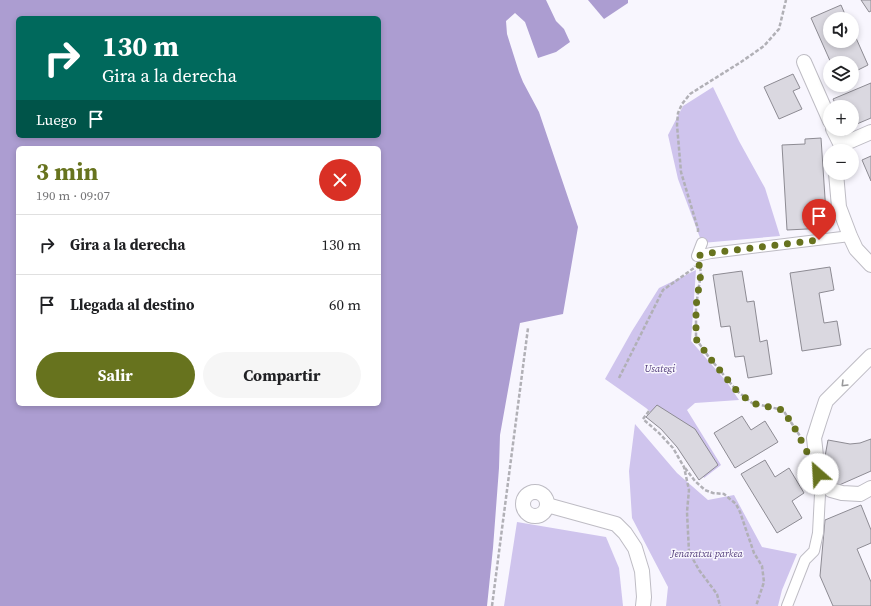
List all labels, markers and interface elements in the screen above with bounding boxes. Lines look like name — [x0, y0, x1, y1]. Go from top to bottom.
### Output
map controls — [823, 12, 859, 180]
button: sound — [823, 12, 859, 48]
text: 130 m — [102, 27, 179, 65]
icon: right — [36, 32, 88, 84]
button: layers — [823, 56, 859, 92]
text: Gira a la derecha — [102, 63, 237, 88]
button: + — [823, 100, 859, 136]
icon: arrive — [85, 108, 107, 130]
text: Luego — [36, 109, 77, 130]
button: − — [823, 144, 859, 180]
text: 3 min — [36, 155, 98, 188]
button: close — [319, 159, 361, 201]
text: 190 m · 09:07 — [36, 187, 110, 204]
pin — [802, 199, 836, 240]
icon: arrive — [808, 205, 830, 227]
icon: right — [36, 234, 58, 256]
text: Gira a la derecha — [70, 234, 185, 255]
text: 130 m — [321, 234, 361, 255]
icon: arrive — [36, 294, 58, 316]
text: Llegada al destino — [70, 294, 195, 315]
text: 60 m — [329, 294, 361, 315]
button: Salir — [36, 352, 195, 398]
button: Compartir — [203, 352, 361, 398]
park label: Usategi — [645, 362, 675, 375]
one-way arrow — [841, 379, 849, 387]
position arrow — [797, 453, 839, 495]
park label: Jenaratxu parkea — [669, 547, 743, 560]

